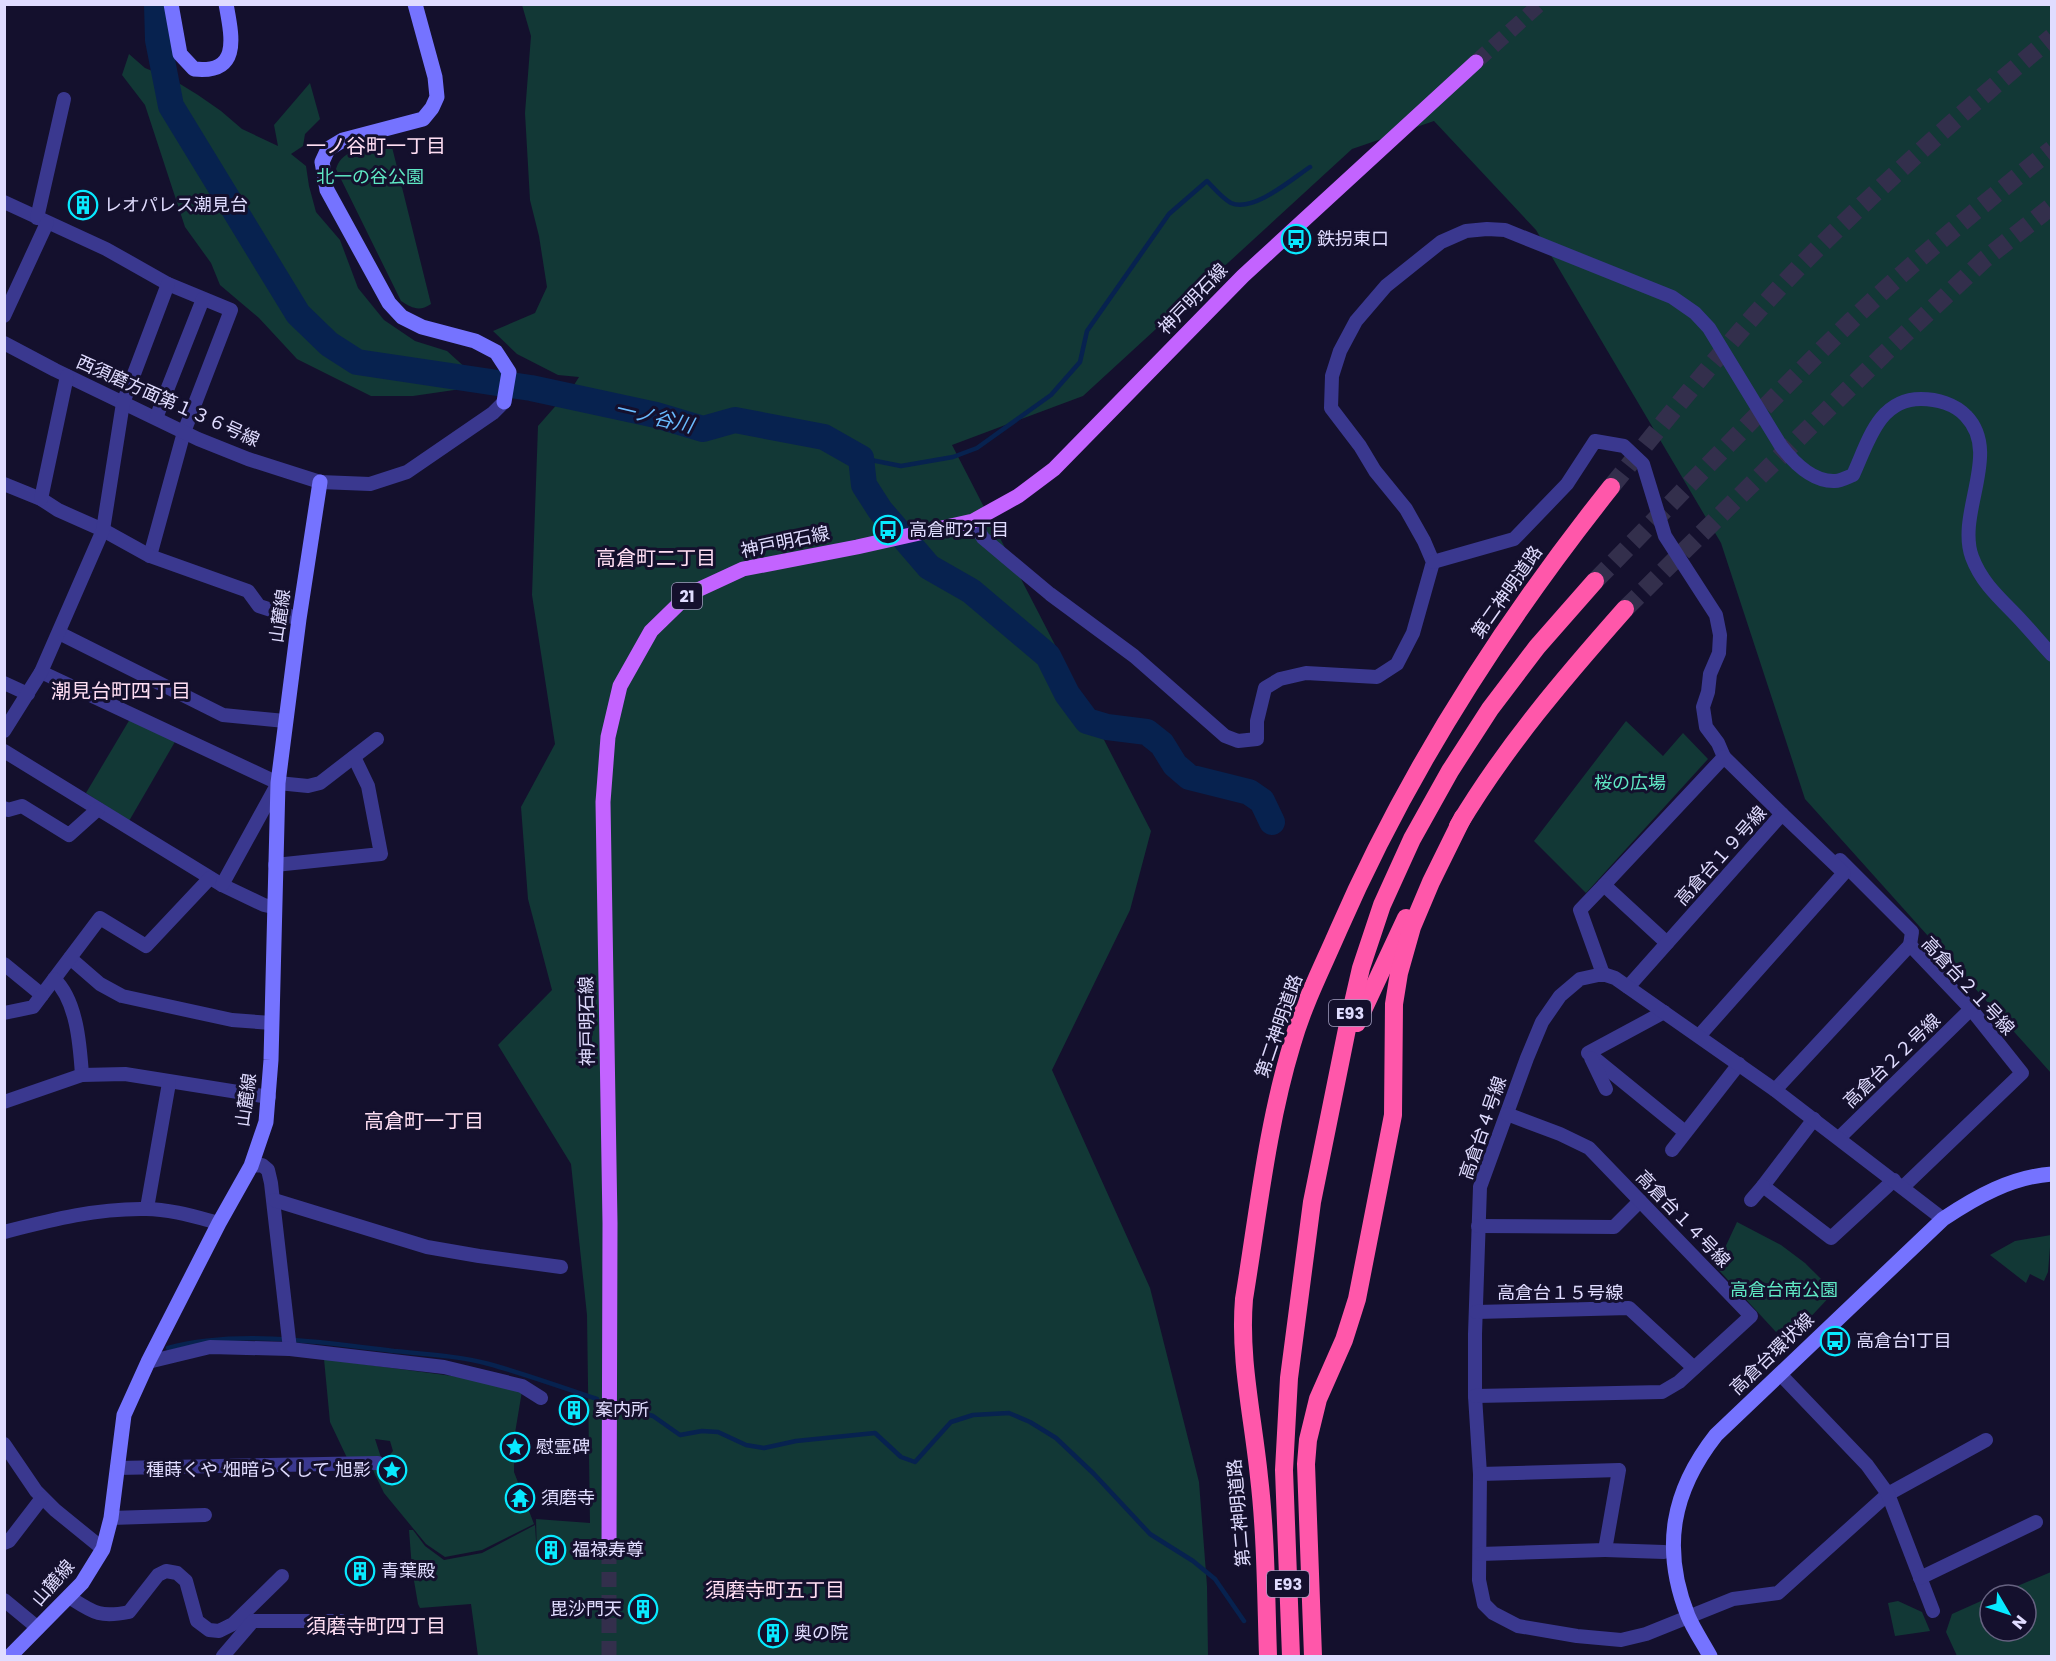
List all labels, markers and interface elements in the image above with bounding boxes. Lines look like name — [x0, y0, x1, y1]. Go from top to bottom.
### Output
district label: 一ノ谷町一丁目 — [306, 132, 446, 160]
park label: 北一の谷公園 — [316, 164, 424, 189]
building icon: レオパレス潮見台 — [67, 189, 99, 221]
place label: レオパレス潮見台 — [104, 192, 248, 217]
bus stop icon: 鉄拐東口 — [1280, 223, 1312, 255]
place label: 鉄拐東口 — [1317, 226, 1389, 251]
street label: 神戸明石線 — [1152, 258, 1233, 340]
street label: 西須磨方面第１３６号線 — [73, 349, 264, 452]
water label: 一ノ谷川 — [612, 394, 698, 440]
bus stop icon: 高倉町2丁目 — [872, 514, 904, 546]
place label: 高倉町2丁目 — [909, 517, 1009, 542]
street label: 神戸明石線 — [738, 520, 832, 563]
street label: 第二神明道路 — [1465, 540, 1548, 643]
district label: 高倉町二丁目 — [596, 544, 716, 572]
road number: 21 — [672, 583, 702, 609]
street label: 山麓線 — [263, 587, 296, 644]
district label: 潮見台町四丁目 — [51, 677, 191, 705]
park label: 桜の広場 — [1594, 770, 1666, 795]
street label: 高倉台１９号線 — [1669, 800, 1772, 911]
street label: 高倉台２１号線 — [1916, 931, 2020, 1040]
street label: 第二神明道路 — [1249, 971, 1308, 1081]
street label: 神戸明石線 — [573, 976, 600, 1066]
road number: E93 — [1329, 1000, 1371, 1026]
street label: 高倉台２２号線 — [1838, 1008, 1946, 1113]
street label: 山麓線 — [229, 1071, 262, 1128]
street label: 高倉台４号線 — [1453, 1073, 1512, 1183]
district label: 高倉町一丁目 — [364, 1107, 484, 1135]
street label: 高倉台１４号線 — [1631, 1165, 1736, 1273]
park label: 高倉台南公園 — [1730, 1277, 1838, 1302]
street label: 高倉台１５号線 — [1497, 1280, 1623, 1305]
street label: 高倉台環状線 — [1724, 1307, 1819, 1400]
bus stop icon: 高倉台1丁目 — [1819, 1325, 1851, 1357]
place label: 高倉台1丁目 — [1856, 1328, 1952, 1353]
building icon: 案内所 — [558, 1394, 590, 1426]
place label: 案内所 — [595, 1397, 649, 1422]
place icon: 慰霊碑 — [499, 1431, 531, 1463]
place label: 慰霊碑 — [536, 1434, 590, 1459]
place icon: 種蒔くや 畑暗らくして 旭影 — [376, 1454, 408, 1486]
place label: 種蒔くや 畑暗らくして 旭影 — [146, 1457, 371, 1482]
street label: 第二神明道路 — [1221, 1458, 1256, 1568]
temple icon: 須磨寺 — [504, 1482, 536, 1514]
place label: 須磨寺 — [541, 1485, 595, 1510]
building icon: 福禄寿尊 — [535, 1534, 567, 1566]
place label: 福禄寿尊 — [572, 1537, 644, 1562]
street label: 山麓線 — [25, 1554, 80, 1611]
building icon: 青葉殿 — [344, 1555, 376, 1587]
place label: 青葉殿 — [381, 1558, 435, 1583]
road number: E93 — [1267, 1571, 1309, 1597]
district label: 須磨寺町五丁目 — [705, 1576, 845, 1604]
north arrow — [1978, 1583, 2038, 1643]
building icon: 毘沙門天 — [627, 1593, 659, 1625]
place label: 毘沙門天 — [550, 1596, 622, 1621]
text: N — [2007, 1610, 2032, 1634]
district label: 須磨寺町四丁目 — [306, 1612, 446, 1640]
building icon: 奥の院 — [757, 1617, 789, 1649]
place label: 奥の院 — [794, 1620, 848, 1645]

